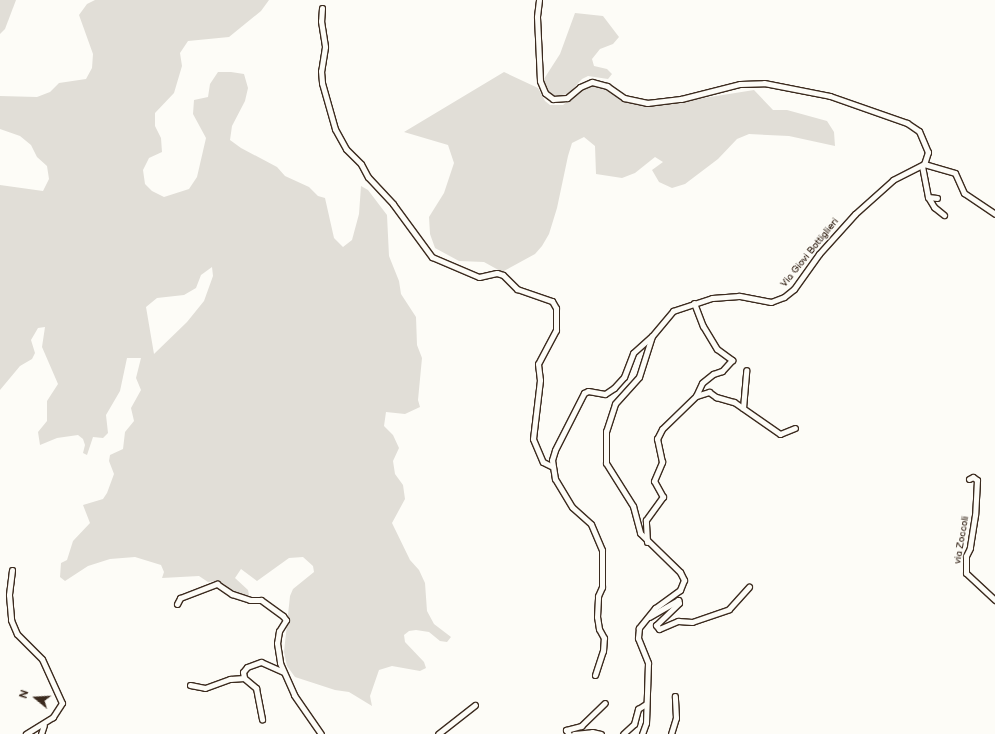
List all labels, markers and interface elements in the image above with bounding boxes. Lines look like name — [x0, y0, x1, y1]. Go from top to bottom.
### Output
street label: Via Giovi Bottiglieri — [778, 216, 842, 290]
street label: via Zoccoli — [952, 515, 972, 565]
north arrow — [16, 678, 56, 718]
text: N — [17, 688, 32, 700]

